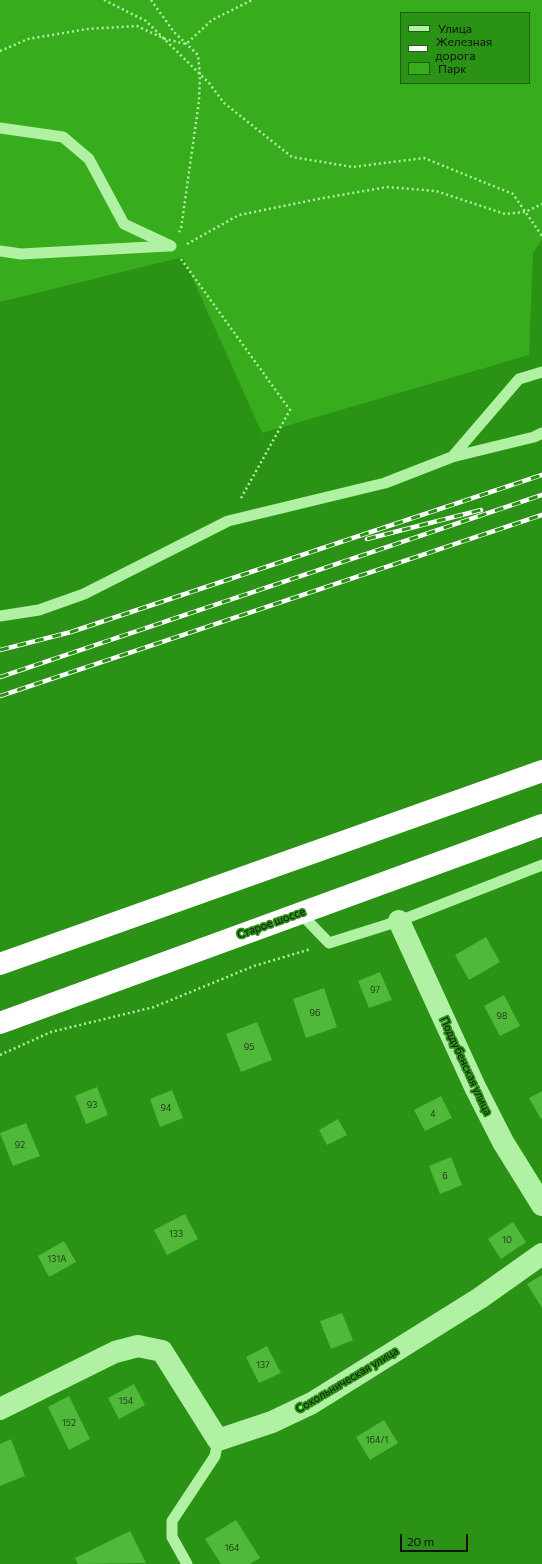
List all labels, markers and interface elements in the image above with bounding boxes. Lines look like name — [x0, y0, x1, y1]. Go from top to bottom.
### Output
legend — [400, 12, 530, 84]
text: Улица — [438, 21, 472, 35]
text: Железная дорога — [436, 34, 492, 62]
text: Парк — [438, 61, 467, 75]
street label: Старое шоссе — [235, 905, 307, 941]
house number: 97 — [370, 985, 380, 995]
house number: 96 — [310, 1008, 320, 1018]
house number: 98 — [497, 1011, 507, 1021]
street label: Поддубенская улица — [437, 1015, 495, 1117]
house number: 95 — [244, 1042, 254, 1052]
house number: 93 — [87, 1100, 97, 1110]
house number: 94 — [161, 1103, 171, 1113]
house number: 4 — [430, 1109, 436, 1119]
house number: 92 — [15, 1140, 25, 1150]
house number: 6 — [442, 1171, 448, 1181]
house number: 133 — [169, 1229, 183, 1239]
house number: 10 — [502, 1235, 512, 1245]
house number: 131А — [47, 1254, 67, 1264]
street label: Сокольническая улица — [293, 1344, 401, 1416]
house number: 137 — [256, 1360, 270, 1370]
house number: 154 — [119, 1396, 133, 1406]
house number: 152 — [62, 1418, 76, 1428]
house number: 164/1 — [366, 1435, 388, 1445]
scale bar — [402, 1526, 470, 1552]
text: 20 m — [407, 1534, 434, 1548]
house number: 164 — [225, 1543, 239, 1553]

